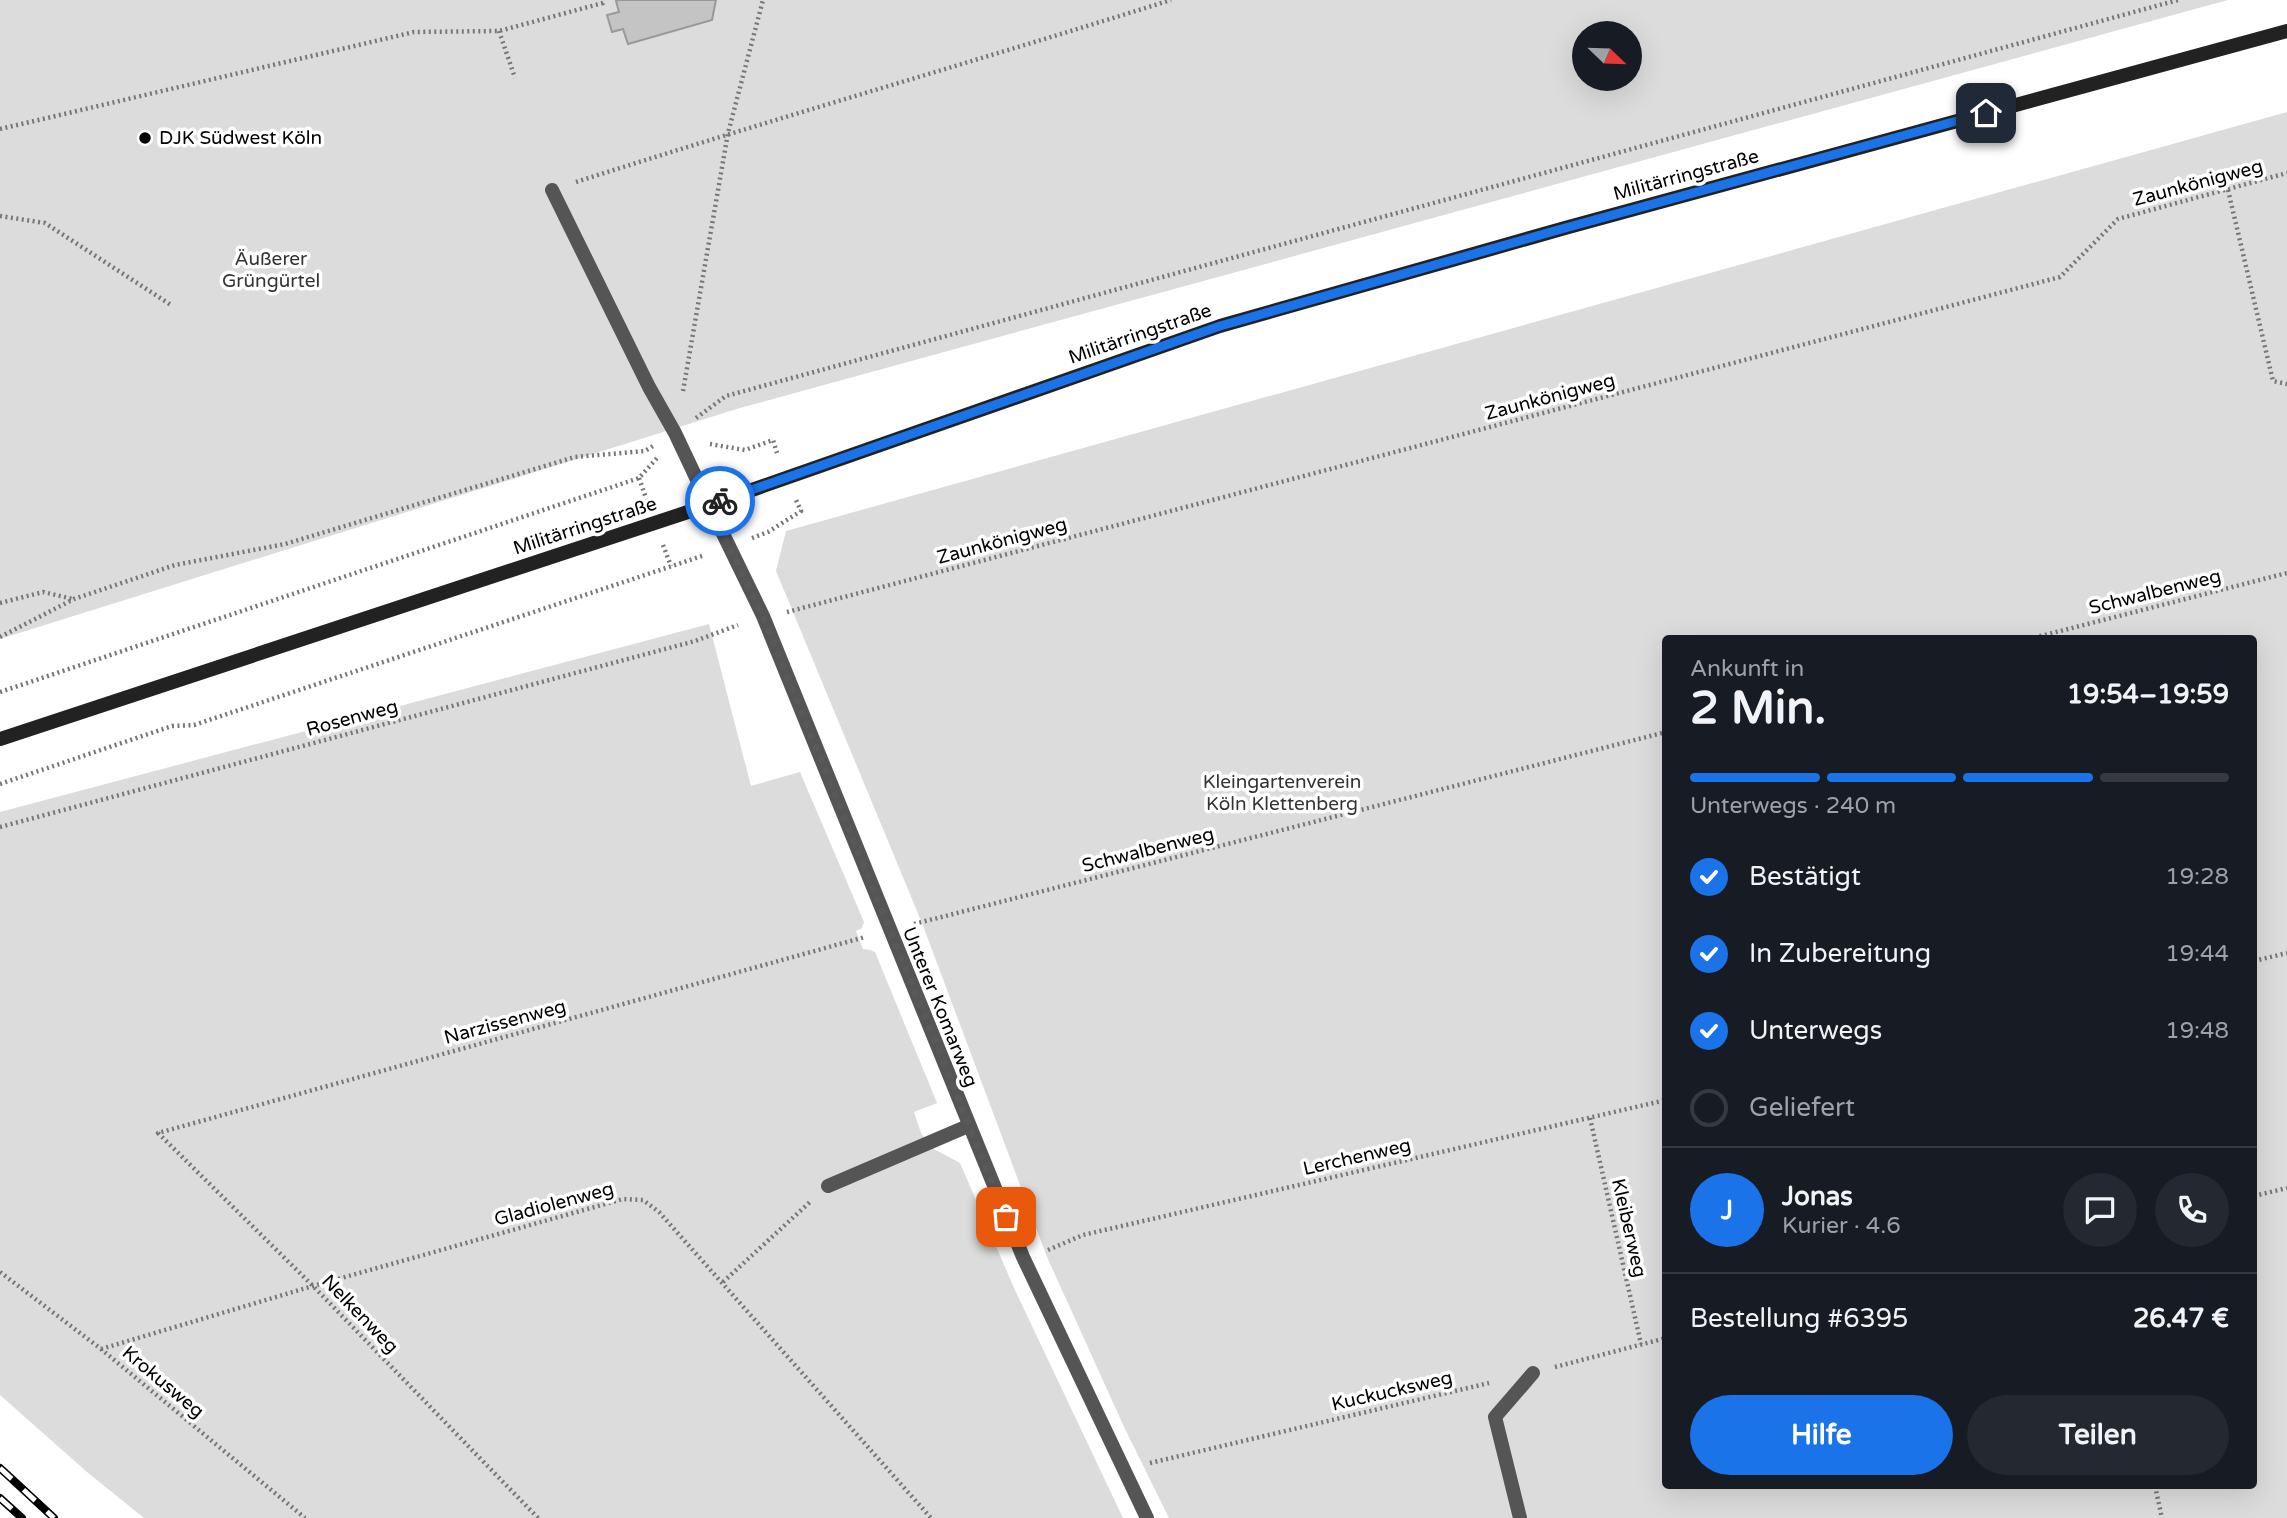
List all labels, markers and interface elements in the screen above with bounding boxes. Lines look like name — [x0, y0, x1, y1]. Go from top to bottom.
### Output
north arrow — [1572, 21, 1642, 91]
map controls — [1572, 21, 1642, 91]
pin — [1956, 83, 2016, 143]
icon: home — [1967, 94, 2005, 132]
place label: DJK Südwest Köln — [159, 127, 322, 149]
marker: DJK Südwest Köln — [137, 130, 153, 146]
street label: Militärringstraße — [1611, 145, 1761, 205]
street label: Zaunkönigweg — [2131, 155, 2265, 211]
park label: Äußerer Grüngürtel — [222, 248, 320, 292]
street label: Militärringstraße — [1066, 299, 1214, 369]
street label: Zaunkönigweg — [1483, 369, 1617, 425]
courier — [685, 466, 755, 536]
icon: bike — [701, 482, 739, 520]
street label: Militärringstraße — [510, 492, 660, 560]
street label: Zaunkönigweg — [935, 513, 1069, 569]
street label: Schwalbenweg — [2087, 565, 2223, 619]
text: Ankunft in — [1690, 655, 1804, 683]
text: 19:54–19:59 — [2067, 679, 2229, 710]
text: 2 Min. — [1690, 681, 1826, 736]
street label: Rosenweg — [304, 695, 400, 741]
park label: Kleingartenverein Köln Klettenberg — [1203, 771, 1361, 815]
text: Unterwegs · 240 m — [1690, 792, 1896, 820]
street label: Schwalbenweg — [1080, 823, 1216, 877]
icon: check — [1690, 858, 1728, 896]
text: Bestätigt — [1749, 861, 1861, 892]
text: 19:28 — [2165, 863, 2229, 891]
street label: Unterer Komarweg — [898, 924, 982, 1090]
icon: check — [1690, 935, 1728, 973]
text: In Zubereitung — [1749, 938, 1931, 969]
text: 19:44 — [2165, 940, 2229, 968]
street label: Narzissenweg — [442, 995, 568, 1049]
icon: check — [1690, 1012, 1728, 1050]
text: Unterwegs — [1749, 1015, 1882, 1046]
text: 19:48 — [2165, 1017, 2229, 1045]
text: Geliefert — [1749, 1092, 1855, 1123]
street label: Lerchenweg — [1301, 1134, 1413, 1180]
button: chat — [2063, 1173, 2137, 1247]
button: phone — [2155, 1173, 2229, 1247]
street label: Kleiberweg — [1607, 1177, 1651, 1279]
street label: Gladiolenweg — [492, 1178, 616, 1230]
text: Jonas — [1782, 1181, 1853, 1212]
pin — [976, 1187, 1036, 1247]
text: J — [1721, 1195, 1733, 1226]
icon: bag — [987, 1198, 1025, 1236]
text: Kurier · 4.6 — [1782, 1212, 1901, 1240]
street label: Nelkenweg — [317, 1270, 403, 1358]
text: Bestellung #6395 — [1690, 1303, 1908, 1334]
text: 26.47 € — [2133, 1303, 2229, 1334]
street label: Krokusweg — [118, 1341, 208, 1423]
street label: Kuckucksweg — [1329, 1366, 1455, 1416]
button: Hilfe — [1690, 1395, 1953, 1475]
button: Teilen — [1967, 1395, 2229, 1475]

